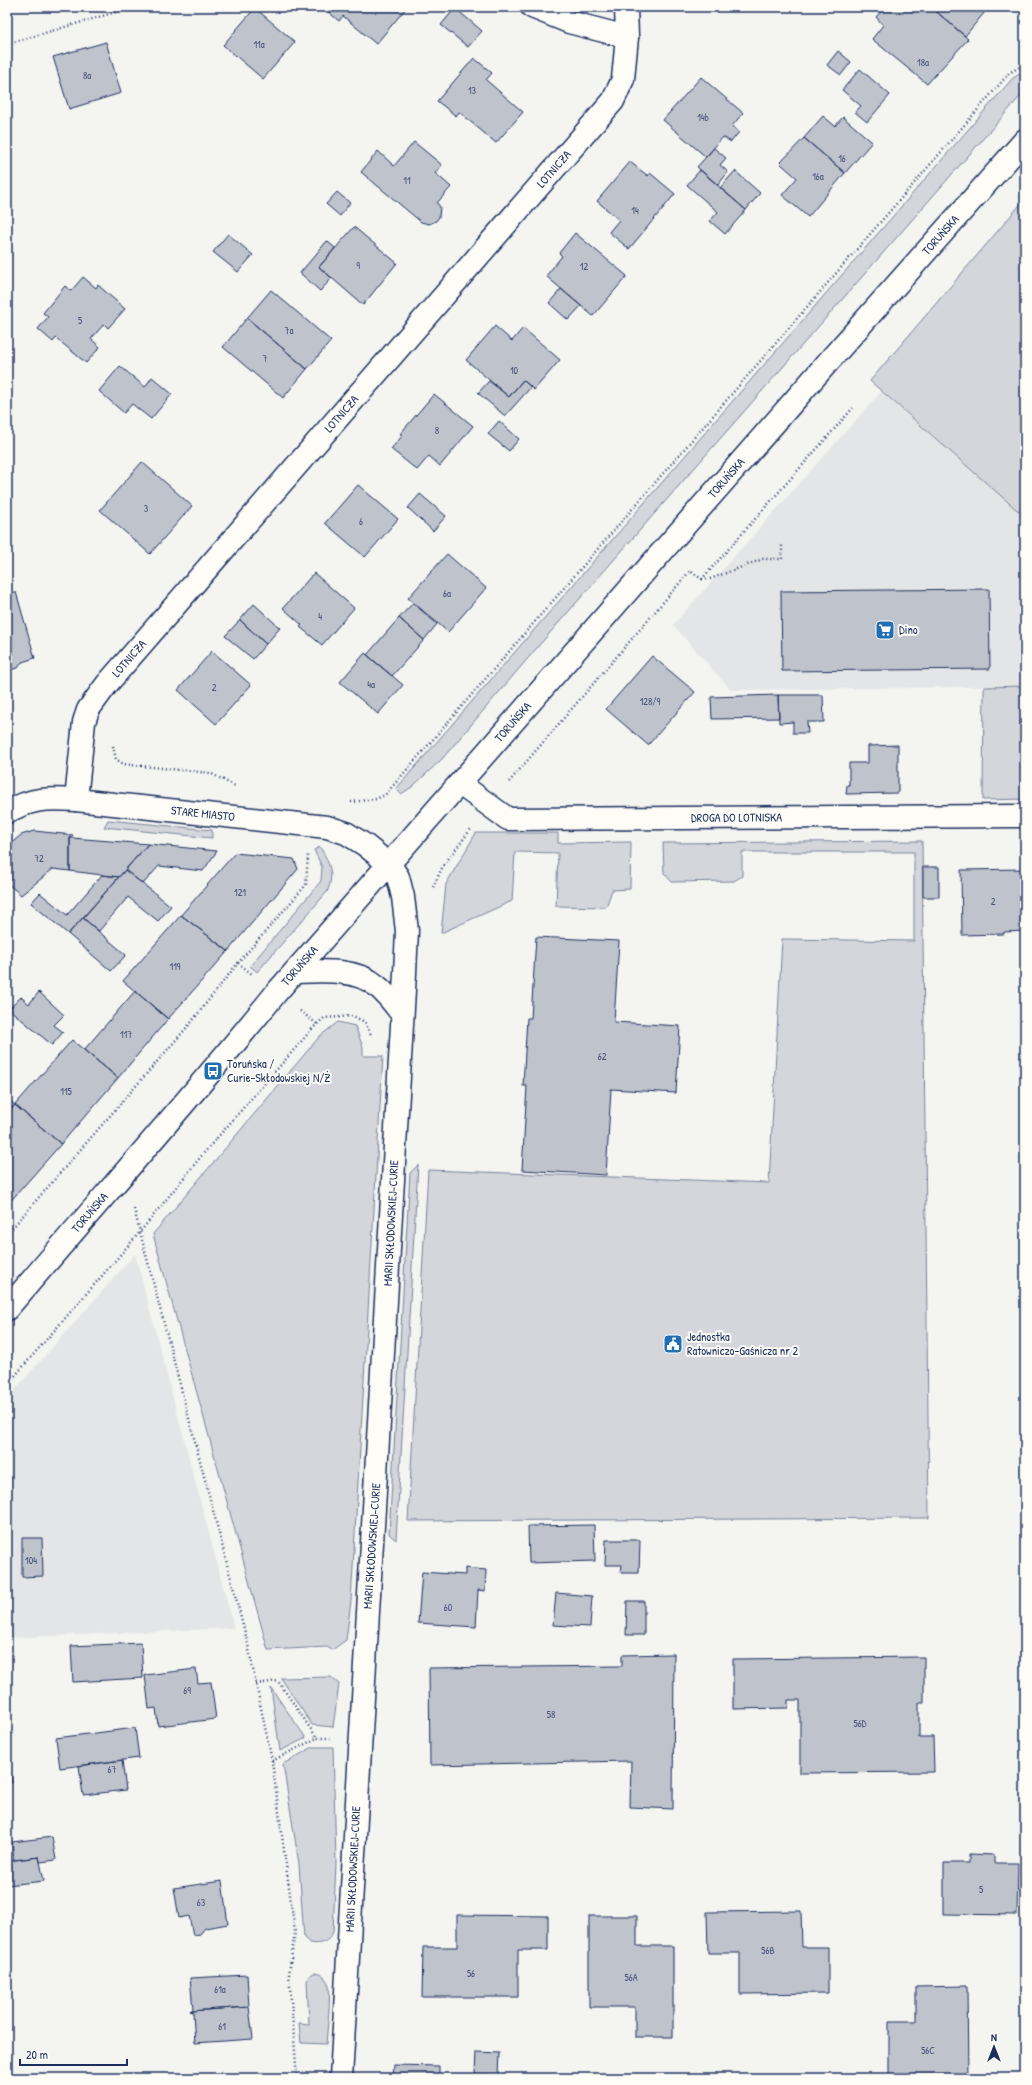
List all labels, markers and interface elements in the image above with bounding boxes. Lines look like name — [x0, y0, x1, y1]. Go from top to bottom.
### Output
house number: 11a — [253, 38, 265, 51]
house number: 18a — [917, 56, 929, 69]
house number: 8a — [83, 69, 91, 82]
house number: 13 — [468, 84, 477, 97]
house number: 14b — [697, 111, 709, 124]
street label: LOTNICZA — [532, 146, 575, 191]
house number: 16 — [838, 152, 846, 165]
house number: 16a — [812, 170, 824, 183]
house number: 11 — [403, 174, 411, 187]
house number: 14 — [631, 204, 639, 217]
street label: TORUŃSKA — [918, 211, 963, 259]
house number: 9 — [356, 259, 360, 272]
house number: 12 — [580, 260, 588, 273]
house number: 5 — [78, 314, 83, 327]
house number: 7a — [285, 324, 294, 337]
house number: 7 — [263, 352, 268, 365]
house number: 10 — [510, 364, 519, 377]
street label: LOTNICZA — [320, 391, 362, 436]
house number: 8 — [435, 424, 439, 437]
street label: TORUŃSKA — [704, 454, 748, 502]
house number: 3 — [144, 502, 149, 515]
house number: 6 — [359, 515, 363, 528]
house number: 6a — [443, 587, 451, 600]
house number: 4 — [318, 610, 322, 623]
supermarket icon: Dino — [874, 619, 896, 641]
place label: Dino — [899, 621, 918, 638]
street label: LOTNICZA — [108, 636, 150, 681]
house number: 4a — [367, 678, 375, 691]
house number: 2 — [212, 681, 217, 694]
house number: 128/9 — [640, 695, 661, 708]
street label: TORUŃSKA — [490, 698, 535, 746]
street label: STARE MIASTO — [170, 801, 236, 825]
street label: DROGA DO LOTNISKA — [691, 808, 782, 826]
house number: 72 — [34, 852, 44, 865]
house number: 121 — [234, 886, 246, 899]
house number: 2 — [991, 895, 996, 908]
street label: TORUŃSKA — [277, 942, 322, 989]
house number: 119 — [170, 960, 181, 973]
house number: 117 — [120, 1028, 132, 1041]
house number: 62 — [598, 1050, 607, 1063]
place label: Toruńska / Curie-Skłodowskiej N/Ż — [227, 1055, 330, 1086]
bus stop icon: Toruńska / Curie-Skłodowskiej N/Ż — [202, 1060, 224, 1082]
house number: 115 — [60, 1085, 73, 1098]
street label: MARII SKŁODOWSKIEJ-CURIE — [379, 1159, 402, 1287]
street label: TORUŃSKA — [67, 1188, 112, 1236]
place label: Jednostka Ratowniczo-Gaśnicza nr 2 — [687, 1328, 799, 1359]
public building icon: Jednostka Ratowniczo-Gaśnicza nr 2 — [662, 1333, 684, 1355]
street label: MARII SKŁODOWSKIEJ-CURIE — [359, 1482, 384, 1610]
house number: 104 — [25, 1554, 37, 1567]
house number: 60 — [444, 1601, 453, 1614]
house number: 69 — [183, 1684, 191, 1697]
house number: 58 — [547, 1708, 555, 1721]
house number: 56D — [854, 1717, 867, 1730]
house number: 67 — [108, 1763, 117, 1776]
street label: MARII SKŁODOWSKIEJ-CURIE — [341, 1805, 364, 1933]
house number: 5 — [979, 1883, 984, 1896]
house number: 63 — [197, 1896, 206, 1909]
house number: 56B — [761, 1944, 775, 1957]
house number: 56 — [467, 1967, 475, 1980]
house number: 56A — [624, 1971, 638, 1984]
house number: 61a — [214, 1983, 226, 1996]
house number: 61 — [218, 2020, 226, 2033]
north arrow — [974, 2027, 1014, 2067]
text: N — [991, 2030, 997, 2044]
scale bar — [20, 2041, 127, 2067]
house number: 56C — [921, 2044, 935, 2057]
text: 20 m — [26, 2046, 48, 2063]

